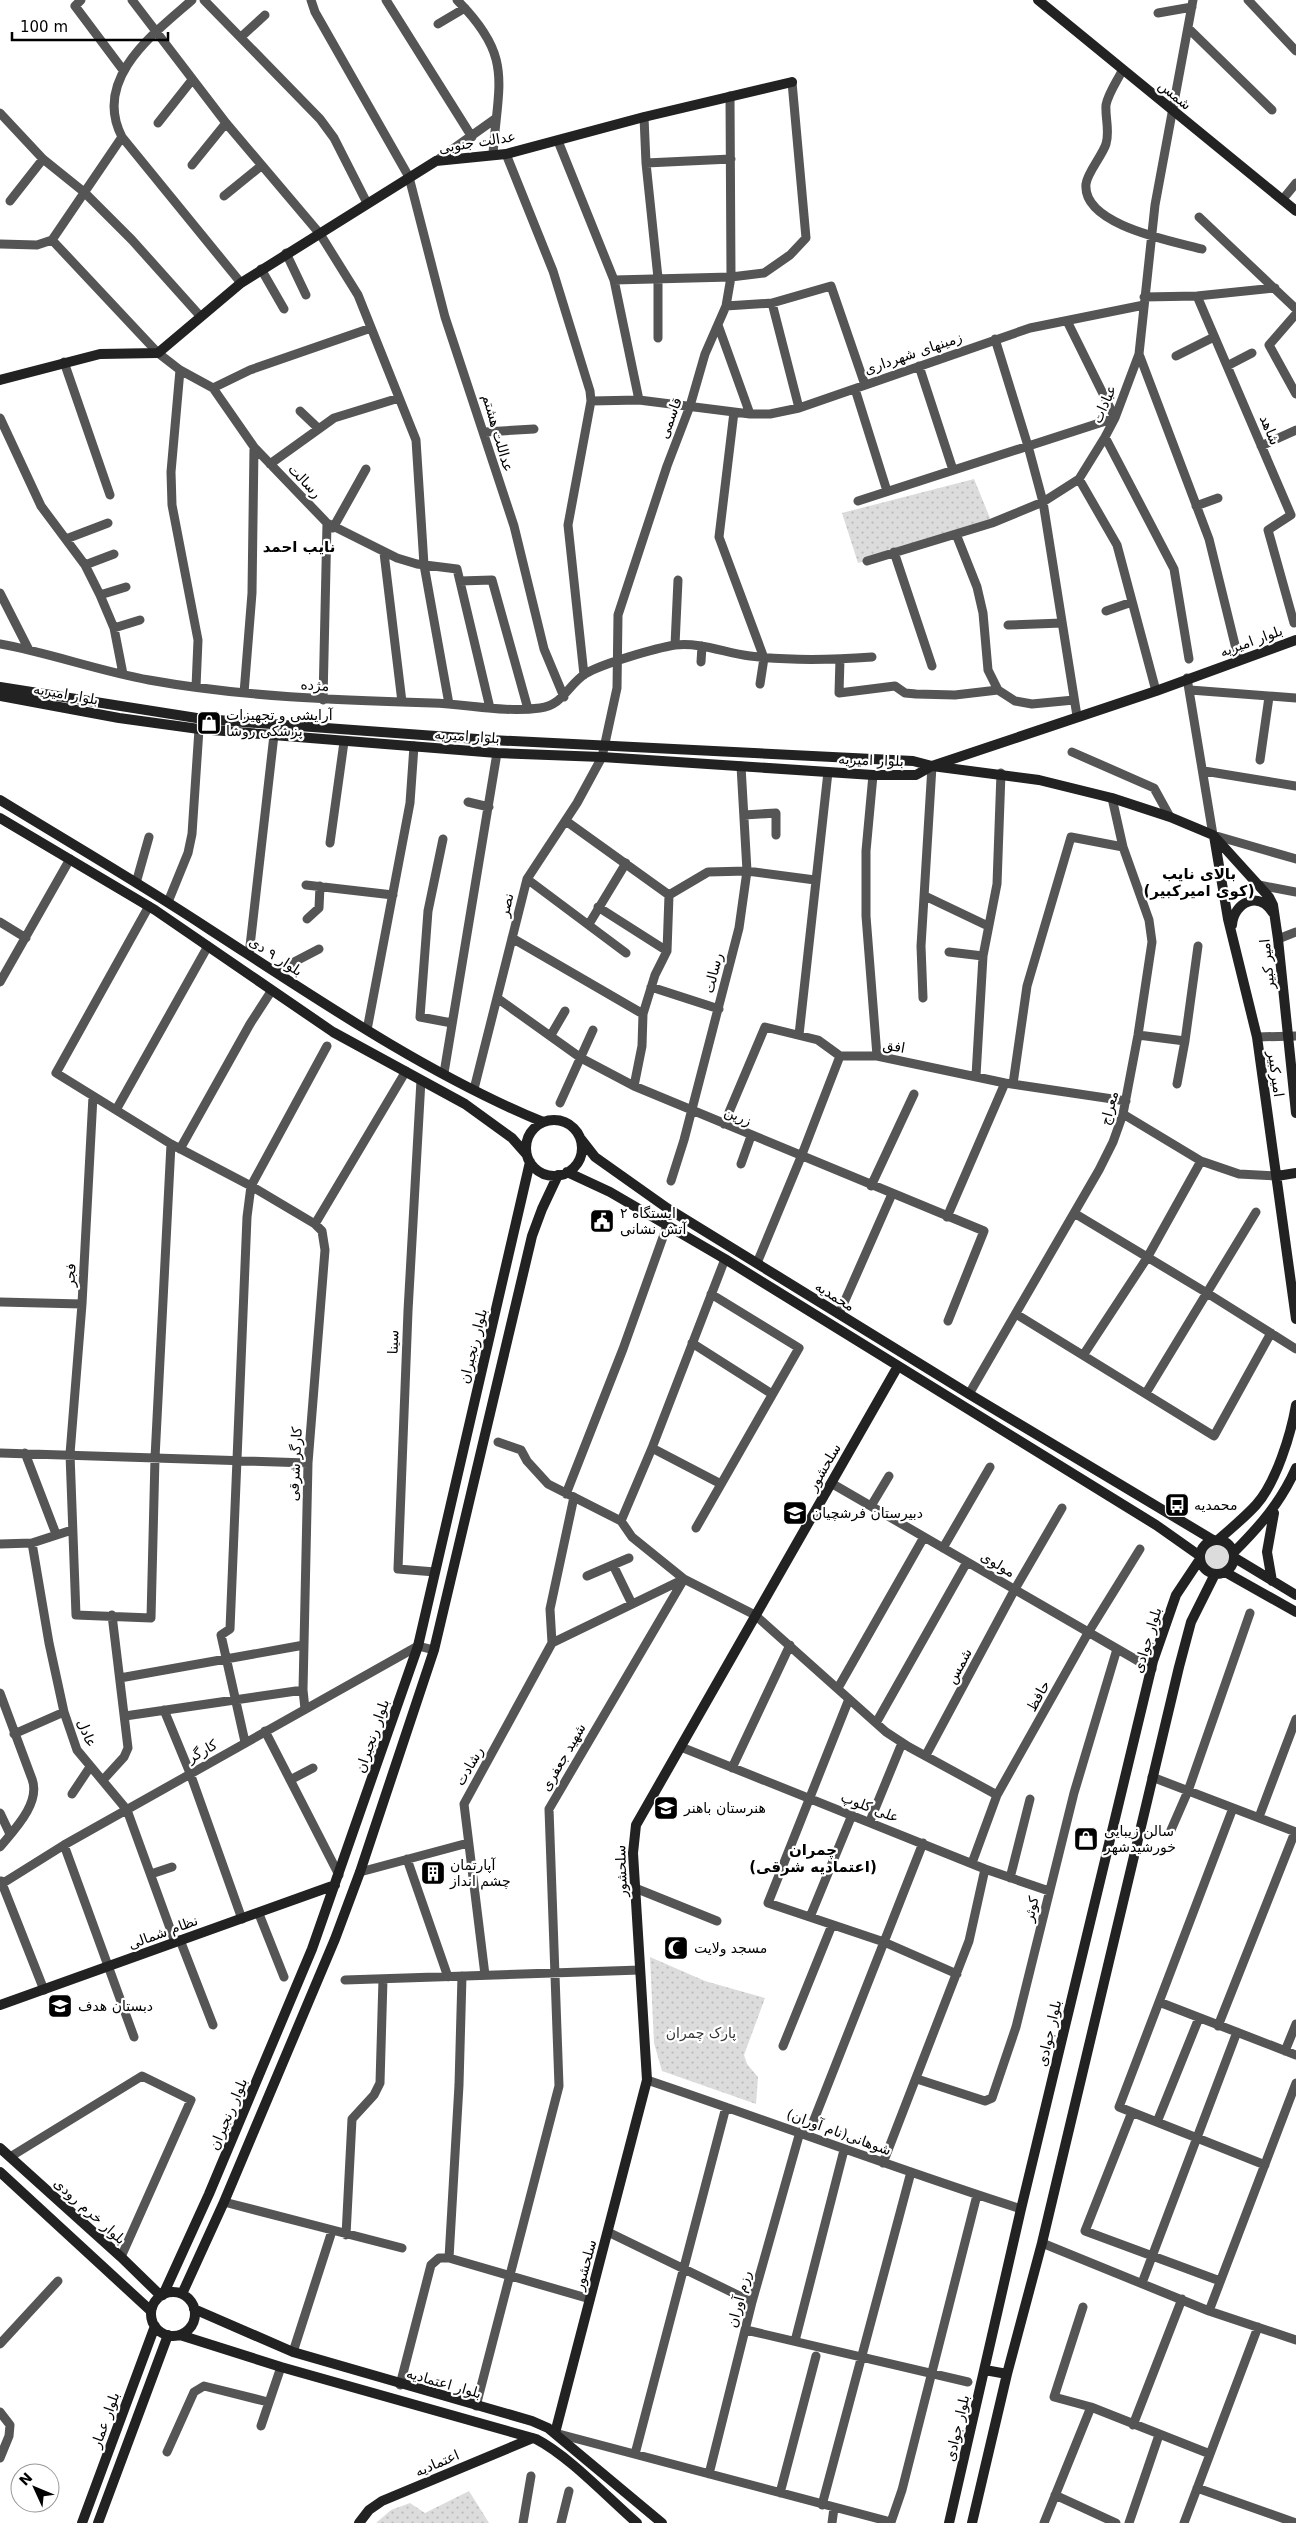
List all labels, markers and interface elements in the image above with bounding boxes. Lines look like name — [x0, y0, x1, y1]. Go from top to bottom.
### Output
scale bar — [12, 10, 169, 42]
text: 100 m — [20, 18, 68, 36]
street label: شمس — [1155, 77, 1195, 114]
street label: عدالت جنوبی — [437, 128, 517, 157]
street label: زمینهای شهرداری — [862, 329, 964, 378]
street label: عبادات — [1089, 382, 1119, 426]
street label: عداللت هشتم — [478, 392, 517, 474]
street label: قاسمی — [655, 395, 685, 441]
street label: شاهد — [1257, 413, 1283, 447]
street label: رسالت — [284, 461, 325, 502]
district label: نایب احمد — [263, 538, 335, 556]
street label: بلوار امیریه — [1217, 622, 1285, 661]
street label: مژده — [300, 676, 330, 695]
street label: بلوار امیریه — [32, 680, 100, 709]
place label: آرایشی و تجهیزات پزشکی روشا — [226, 707, 334, 740]
shop icon: آرایشی و تجهیزات پزشکی روشا — [196, 710, 222, 736]
street label: بلوار امیریه — [434, 726, 500, 747]
street label: بلوار امیریه — [838, 751, 904, 770]
district label: بالای نایب (کوی امیرکبیر) — [1144, 865, 1255, 900]
street label: نصر — [495, 892, 517, 920]
street label: بلوار ۹ دی — [246, 933, 306, 980]
street label: امیر کبیر — [1256, 938, 1279, 991]
street label: رسالت — [700, 951, 727, 995]
street label: افق — [881, 1036, 906, 1057]
street label: امیرکبیر — [1264, 1049, 1287, 1098]
street label: معراج — [1097, 1089, 1122, 1127]
street label: زرین — [722, 1103, 754, 1130]
place label: ایستگاه ۲ آتش نشانی — [620, 1205, 687, 1238]
public building icon: ایستگاه ۲ آتش نشانی — [589, 1208, 615, 1234]
street label: فجر — [61, 1263, 80, 1288]
street label: محمدیه — [812, 1278, 858, 1314]
street label: بلوار رنجبران — [456, 1307, 491, 1385]
street label: سینا — [385, 1330, 401, 1354]
street label: کارگر شرقی — [285, 1426, 306, 1502]
street label: سلحشور — [804, 1441, 845, 1495]
bus stop icon: محمدیه — [1164, 1492, 1190, 1518]
place label: محمدیه — [1194, 1497, 1237, 1513]
school or university icon: دبیرستان فرشچیان — [782, 1500, 808, 1526]
place label: دبیرستان فرشچیان — [812, 1505, 923, 1522]
street label: مولوی — [977, 1548, 1018, 1581]
street label: بلوار جوادی — [1129, 1605, 1166, 1675]
street label: شمس — [943, 1646, 976, 1687]
street label: حافظ — [1023, 1678, 1053, 1714]
street label: بلوار رنجبران — [352, 1697, 393, 1775]
street label: عادل — [74, 1717, 100, 1749]
street label: شهید جعفری — [537, 1720, 590, 1794]
street label: کارگر — [183, 1736, 221, 1767]
street label: رشادت — [452, 1744, 487, 1789]
street label: علی کلوپ — [838, 1789, 901, 1826]
school or university icon: هنرستان باهنر — [653, 1795, 679, 1821]
place label: هنرستان باهنر — [683, 1800, 766, 1817]
place label: سالن زیبایی خورشیدشهر — [1103, 1823, 1176, 1856]
shop icon: سالن زیبایی خورشیدشهر — [1073, 1826, 1099, 1852]
district label: چمران (اعتمادیه شرقی) — [749, 1841, 877, 1876]
street label: سلحشور — [612, 1845, 631, 1898]
place label: آپارتمان چشم انداز — [449, 1857, 511, 1890]
building icon: آپارتمان چشم انداز — [420, 1860, 446, 1886]
street label: کوثر — [1020, 1894, 1043, 1925]
street label: نظام شمالی — [126, 1912, 200, 1952]
mosque icon: مسجد ولایت — [663, 1935, 689, 1961]
place label: مسجد ولایت — [694, 1940, 767, 1957]
school or university icon: دبستان هدف — [47, 1993, 73, 2019]
place label: دبستان هدف — [78, 1998, 153, 2014]
street label: بلوار جوادی — [1034, 1998, 1065, 2068]
park label: پارک چمران — [666, 2025, 736, 2042]
street label: بلوار رنجبران — [206, 2076, 251, 2153]
street label: شوهانی(نام آوران) — [784, 2106, 893, 2159]
street label: بلوار خرم رودی — [50, 2175, 129, 2248]
street label: سلحشور — [570, 2238, 600, 2293]
street label: رزم آوران — [724, 2269, 755, 2329]
street label: بلوار اعتمادیه — [404, 2365, 483, 2402]
street label: بلوار عمار — [87, 2390, 123, 2451]
street label: بلوار جوادی — [942, 2393, 973, 2463]
street label: اعتمادیه — [412, 2447, 462, 2479]
north arrow — [10, 2463, 60, 2513]
text: N — [16, 2469, 35, 2489]

